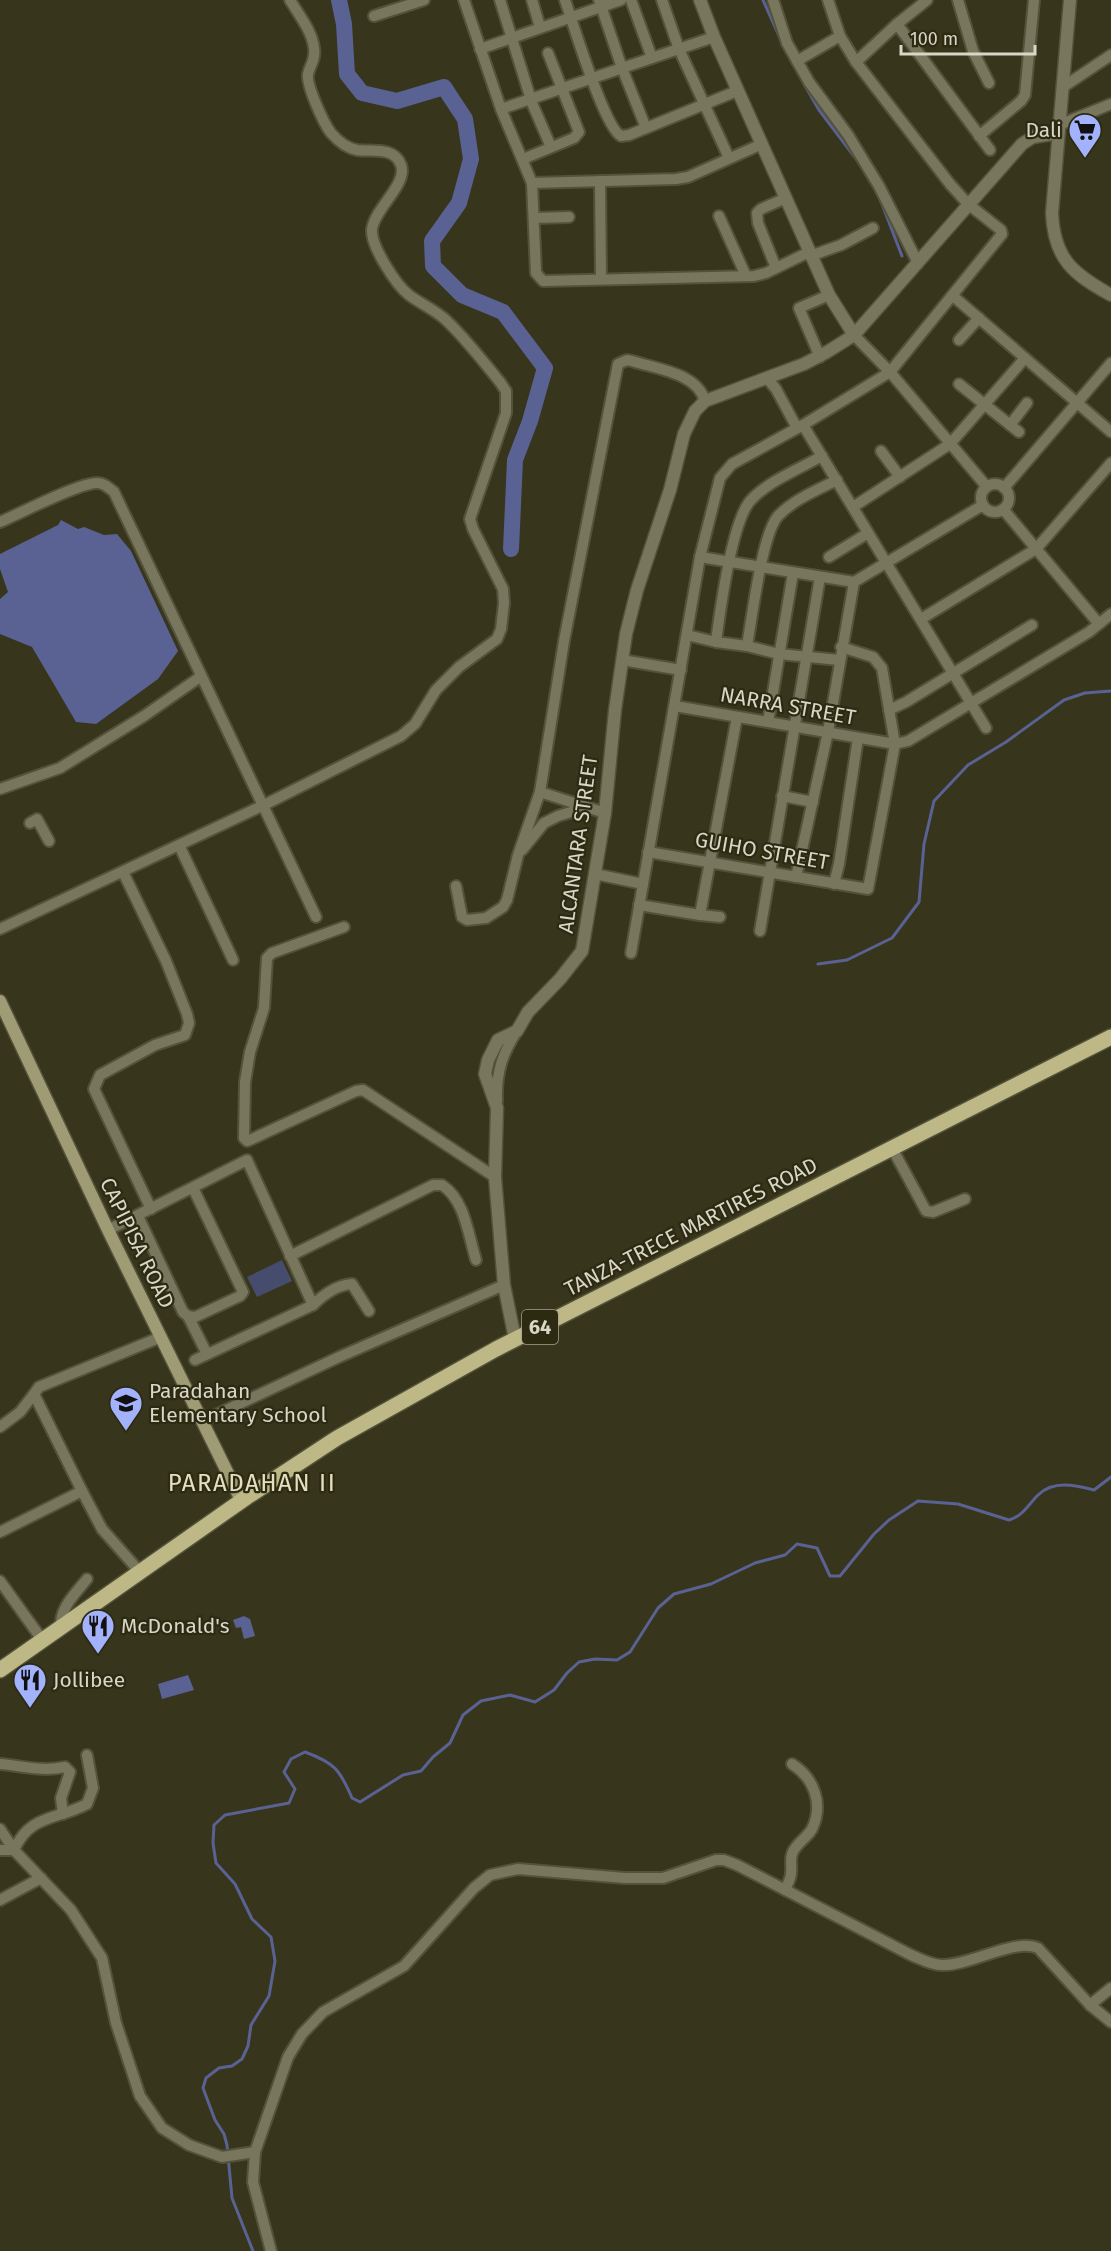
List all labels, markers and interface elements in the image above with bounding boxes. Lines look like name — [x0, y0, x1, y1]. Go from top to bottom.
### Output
scale bar — [901, 18, 1034, 56]
text: 100 m — [910, 28, 958, 50]
supermarket icon: Dali — [1067, 112, 1103, 159]
place label: Dali — [1025, 117, 1062, 143]
street label: NARRA STREET — [718, 681, 858, 731]
street label: ALCANTARA STREET — [553, 753, 603, 935]
street label: GUIHO STREET — [693, 826, 831, 876]
street label: TANZA-TRECE MARTIRES ROAD — [560, 1152, 822, 1302]
street label: CAPIPISA ROAD — [94, 1174, 180, 1312]
road number: 64 — [522, 1310, 558, 1344]
place label: Paradahan Elementary School — [149, 1378, 327, 1428]
school or university icon: Paradahan Elementary School — [108, 1385, 144, 1432]
district label: PARADAHAN II — [168, 1469, 336, 1497]
restaurant icon: McDonald's — [80, 1608, 116, 1655]
place label: McDonald's — [121, 1613, 230, 1639]
restaurant icon: Jollibee — [12, 1662, 48, 1709]
place label: Jollibee — [53, 1667, 125, 1693]

